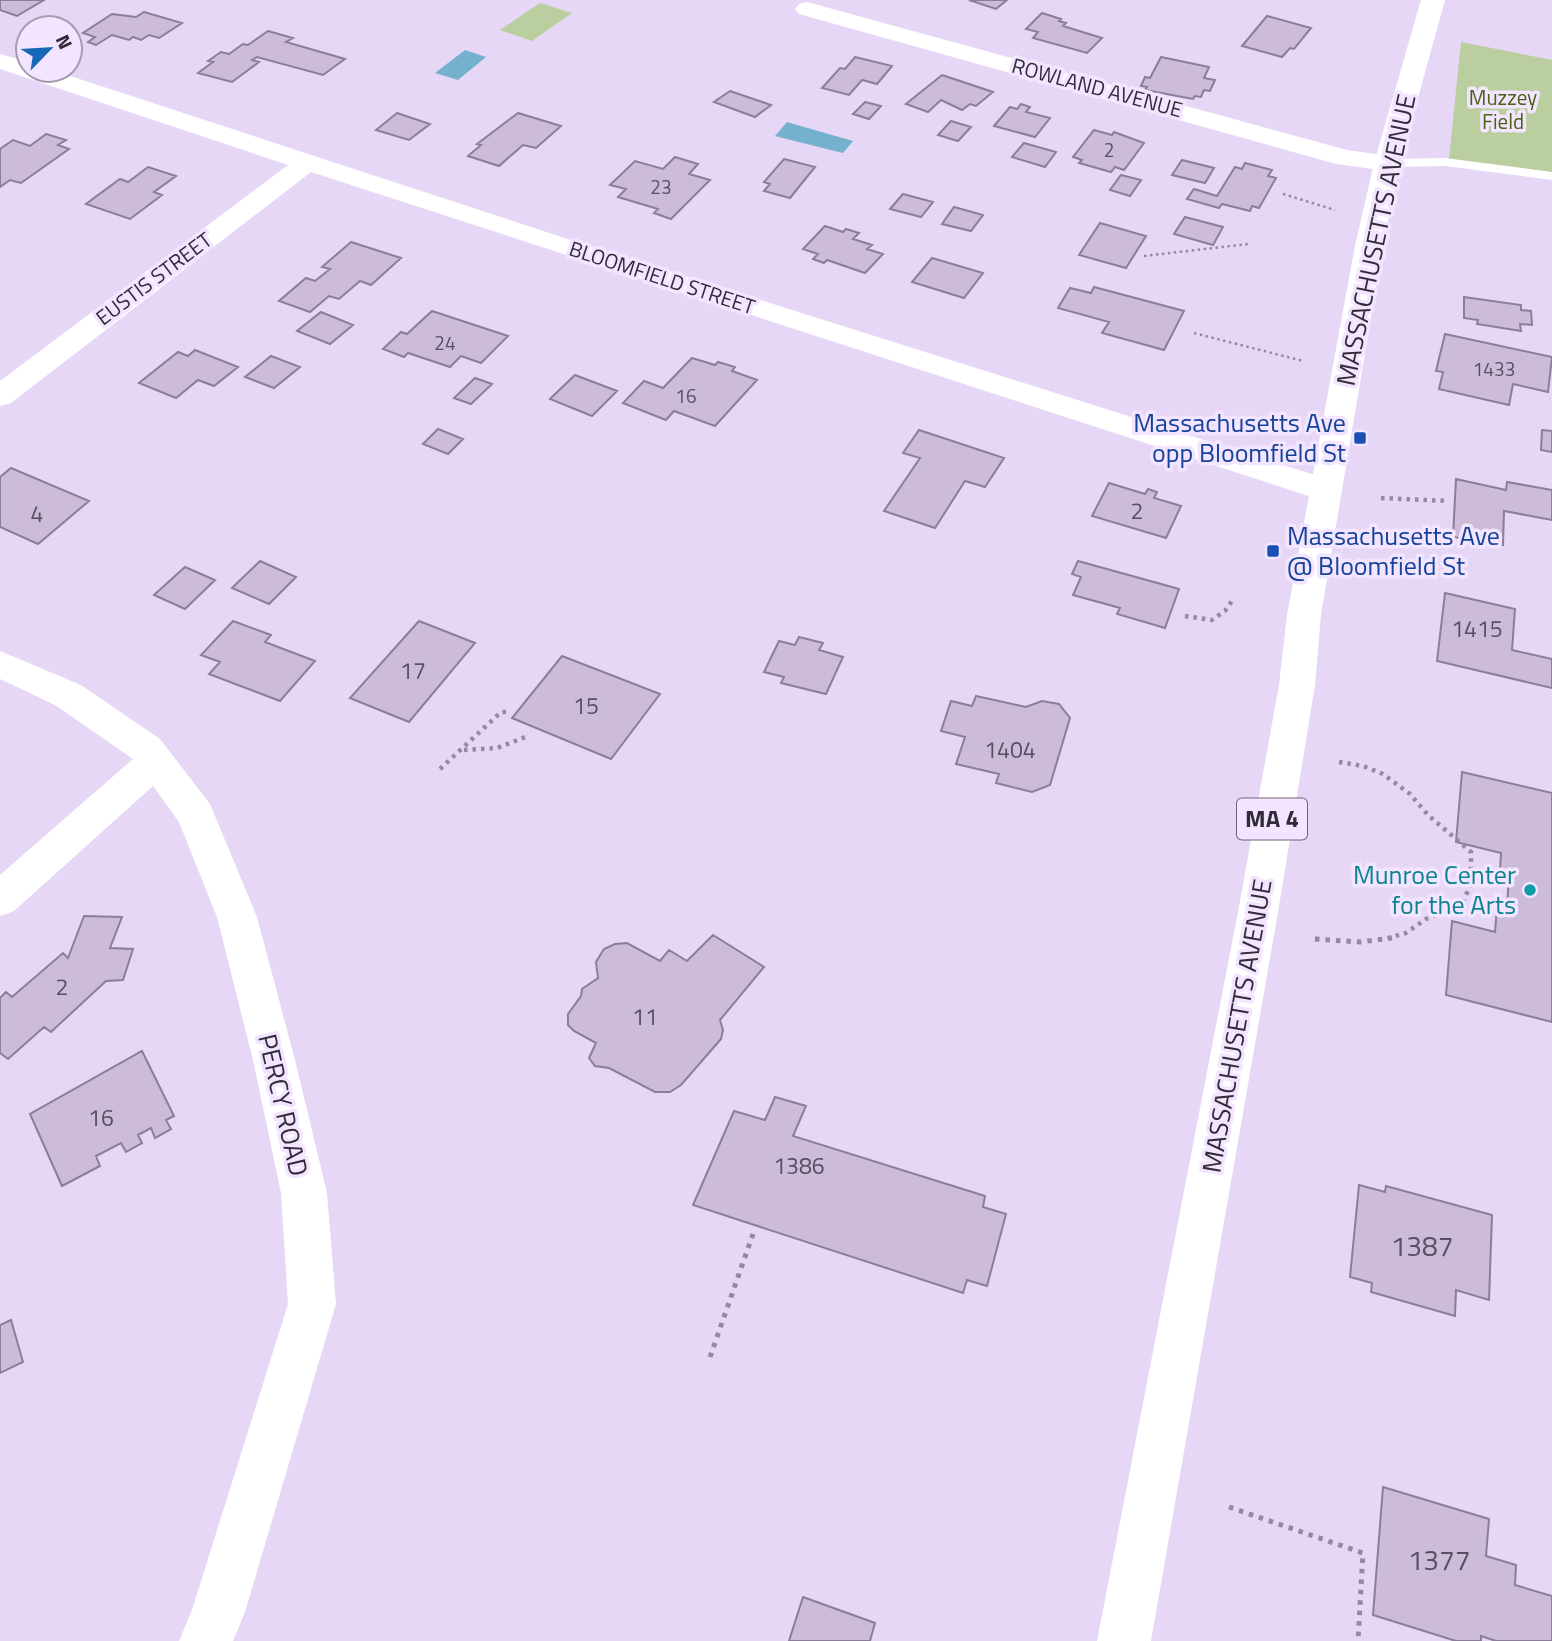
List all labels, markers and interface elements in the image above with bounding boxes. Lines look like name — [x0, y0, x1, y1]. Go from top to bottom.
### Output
north arrow — [14, 14, 84, 84]
text: N — [49, 30, 81, 54]
street label: ROWLAND AVENUE — [1008, 49, 1186, 125]
park label: Muzzey Field — [1469, 81, 1537, 137]
street label: MASSACHUSETTS AVENUE — [1326, 90, 1425, 389]
house number: 2 — [1104, 135, 1114, 164]
house number: 23 — [650, 172, 672, 201]
street label: EUSTIS STREET — [89, 224, 218, 333]
street label: BLOOMFIELD STREET — [565, 232, 759, 322]
house number: 24 — [434, 328, 456, 357]
house number: 1433 — [1473, 354, 1515, 383]
house number: 16 — [675, 381, 697, 410]
place label: Massachusetts Ave opp Bloomfield St — [1133, 403, 1346, 472]
marker: Massachusetts Ave opp Bloomfield St — [1352, 430, 1368, 446]
house number: 2 — [1131, 493, 1143, 528]
house number: 4 — [31, 496, 43, 531]
place label: Massachusetts Ave @ Bloomfield St — [1287, 516, 1500, 585]
marker: Massachusetts Ave @ Bloomfield St — [1265, 543, 1281, 559]
house number: 1415 — [1451, 611, 1503, 646]
house number: 17 — [400, 653, 426, 688]
house number: 15 — [573, 688, 599, 723]
house number: 1404 — [984, 732, 1036, 767]
road number: MA 4 — [1237, 798, 1307, 840]
place label: Munroe Center for the Arts — [1353, 855, 1516, 924]
street label: MASSACHUSETTS AVENUE — [1191, 876, 1282, 1176]
marker: Munroe Center for the Arts — [1522, 882, 1538, 898]
house number: 2 — [56, 969, 68, 1004]
house number: 11 — [632, 999, 658, 1034]
street label: PERCY ROAD — [248, 1030, 319, 1180]
house number: 16 — [88, 1100, 114, 1135]
house number: 1386 — [773, 1148, 825, 1183]
house number: 1387 — [1391, 1224, 1453, 1267]
house number: 1377 — [1408, 1538, 1470, 1581]

